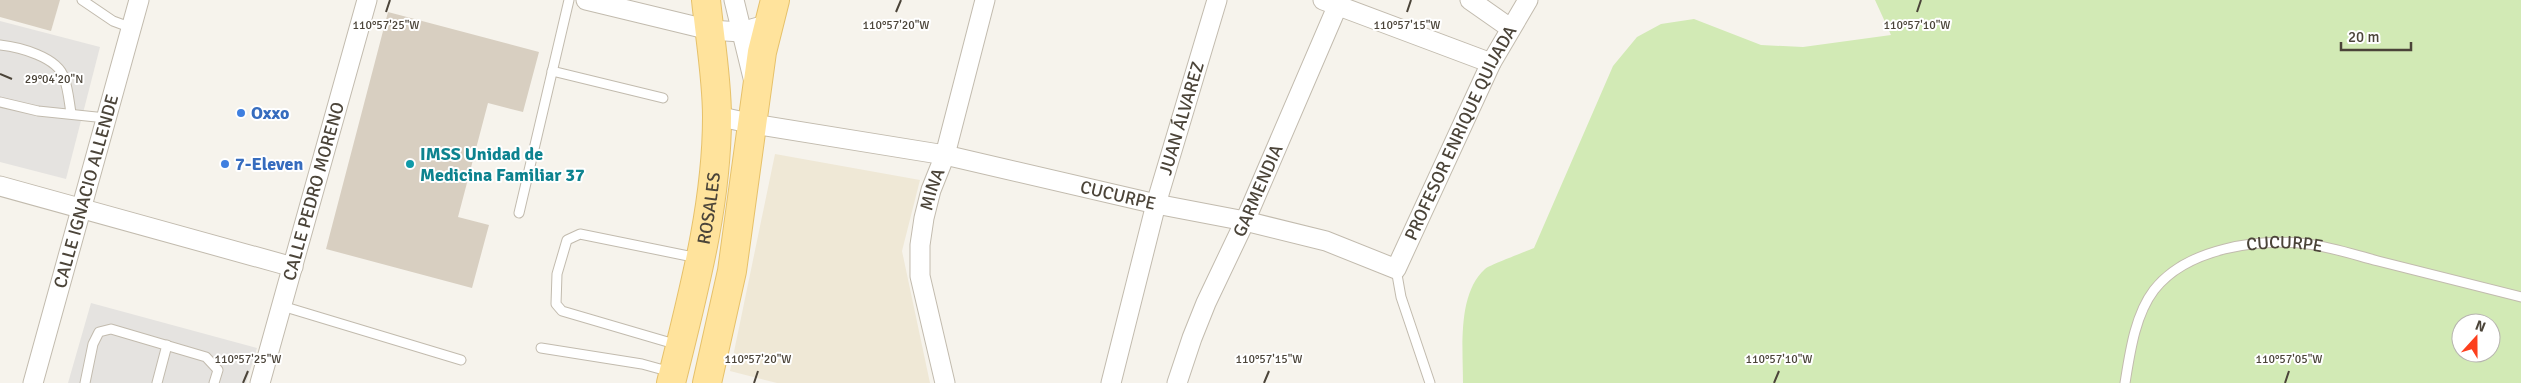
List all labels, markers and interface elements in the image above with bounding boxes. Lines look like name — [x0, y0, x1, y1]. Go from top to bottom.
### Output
text: 110°57'25"W — [352, 18, 420, 33]
text: 110°57'20"W — [862, 18, 930, 33]
text: 110°57'15"W — [1373, 18, 1441, 33]
text: 110°57'10"W — [1883, 18, 1951, 33]
scale bar — [2341, 20, 2411, 52]
street label: PROFESOR ENRIQUE QUIJADA — [1400, 22, 1522, 244]
text: 20 m — [2348, 28, 2379, 46]
street label: JUAN ÁLVAREZ — [1154, 59, 1209, 178]
text: 29°04'20"N — [25, 72, 83, 87]
street label: CALLE IGNACIO ALLENDE — [49, 92, 123, 291]
street label: CALLE PEDRO MORENO — [278, 100, 349, 283]
place label: Oxxo — [251, 102, 289, 124]
marker: Oxxo — [235, 107, 247, 119]
street label: GARMENDIA — [1228, 141, 1288, 240]
place label: IMSS Unidad de Medicina Familiar 37 — [420, 143, 585, 186]
place label: 7-Eleven — [235, 153, 303, 175]
marker: 7-Eleven — [219, 158, 231, 170]
marker: IMSS Unidad de Medicina Familiar 37 — [404, 158, 416, 170]
street label: MINA — [915, 165, 950, 213]
street label: ROSALES — [693, 171, 725, 246]
street label: CUCURPE — [1078, 176, 1158, 215]
street label: CUCURPE — [2245, 231, 2325, 257]
north arrow — [2451, 313, 2501, 363]
text: N — [2473, 317, 2488, 336]
text: 110°57'25"W — [214, 352, 282, 367]
text: 110°57'20"W — [724, 352, 792, 367]
text: 110°57'15"W — [1235, 352, 1303, 367]
text: 110°57'10"W — [1745, 352, 1813, 367]
text: 110°57'05"W — [2255, 352, 2323, 367]

